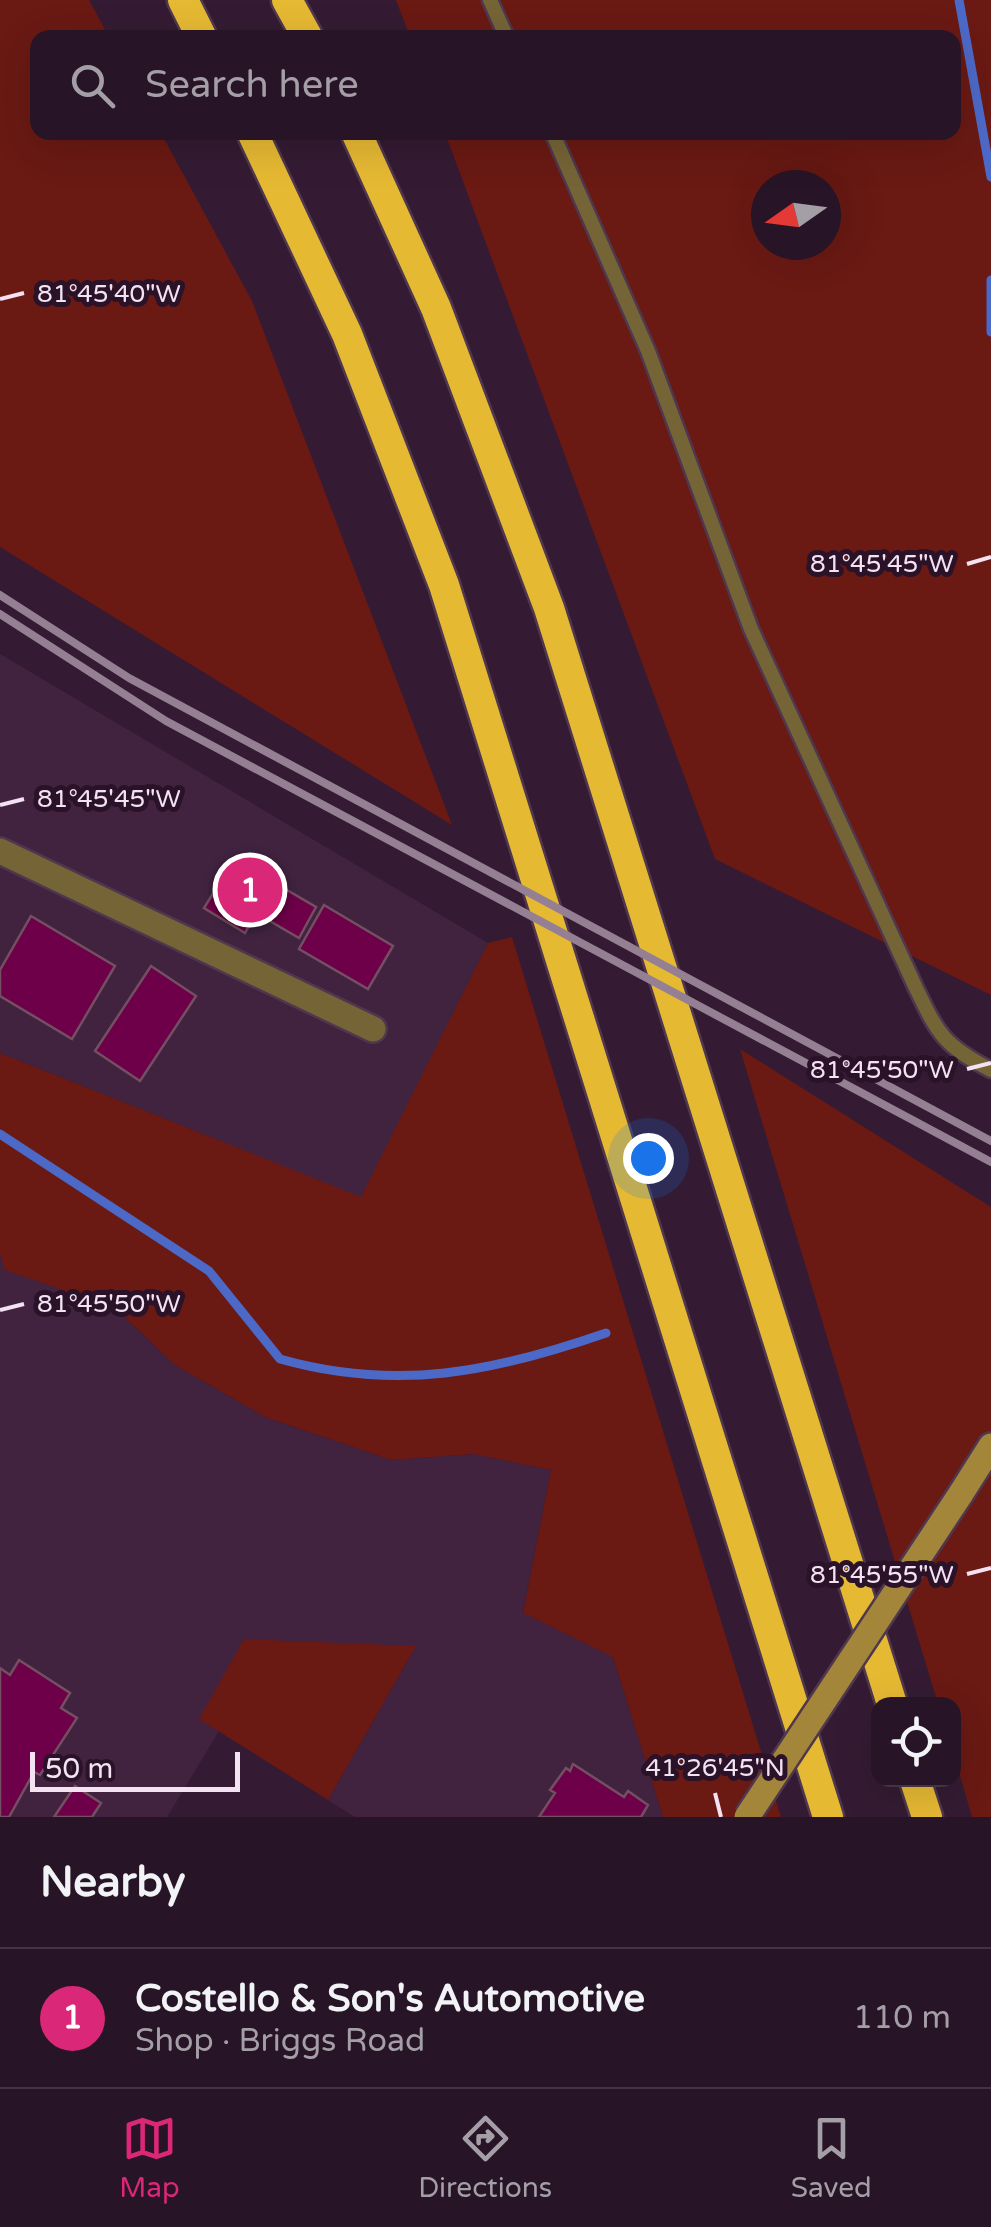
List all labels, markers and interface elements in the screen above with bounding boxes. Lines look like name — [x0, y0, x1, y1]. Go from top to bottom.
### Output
search box — [30, 30, 961, 140]
icon: search — [65, 58, 120, 113]
text: Search here — [145, 62, 359, 108]
north arrow — [751, 170, 841, 260]
text: 81°45'40"W — [37, 279, 181, 309]
text: 81°45'45"W — [810, 549, 954, 579]
text: 81°45'45"W — [37, 784, 181, 814]
pin: 1 — [218, 852, 282, 928]
text: 81°45'50"W — [810, 1055, 954, 1085]
your location — [623, 1133, 674, 1184]
text: 81°45'50"W — [37, 1289, 181, 1319]
text: 81°45'55"W — [810, 1560, 954, 1590]
map controls — [871, 1697, 961, 1787]
button: locate — [871, 1697, 961, 1787]
scale bar — [30, 1747, 240, 1792]
text: 50 m — [45, 1752, 113, 1786]
text: 41°26'45"N — [645, 1753, 785, 1783]
text: Nearby — [40, 1857, 185, 1908]
text: Costello & Son's Automotive — [135, 1976, 645, 2022]
text: 1 — [62, 1999, 83, 2037]
text: 110 m — [853, 1999, 951, 2037]
text: Shop · Briggs Road — [135, 2022, 425, 2060]
tab: Map — [119, 2111, 180, 2205]
tab: Directions — [418, 2111, 552, 2205]
tab: Saved — [791, 2111, 872, 2205]

